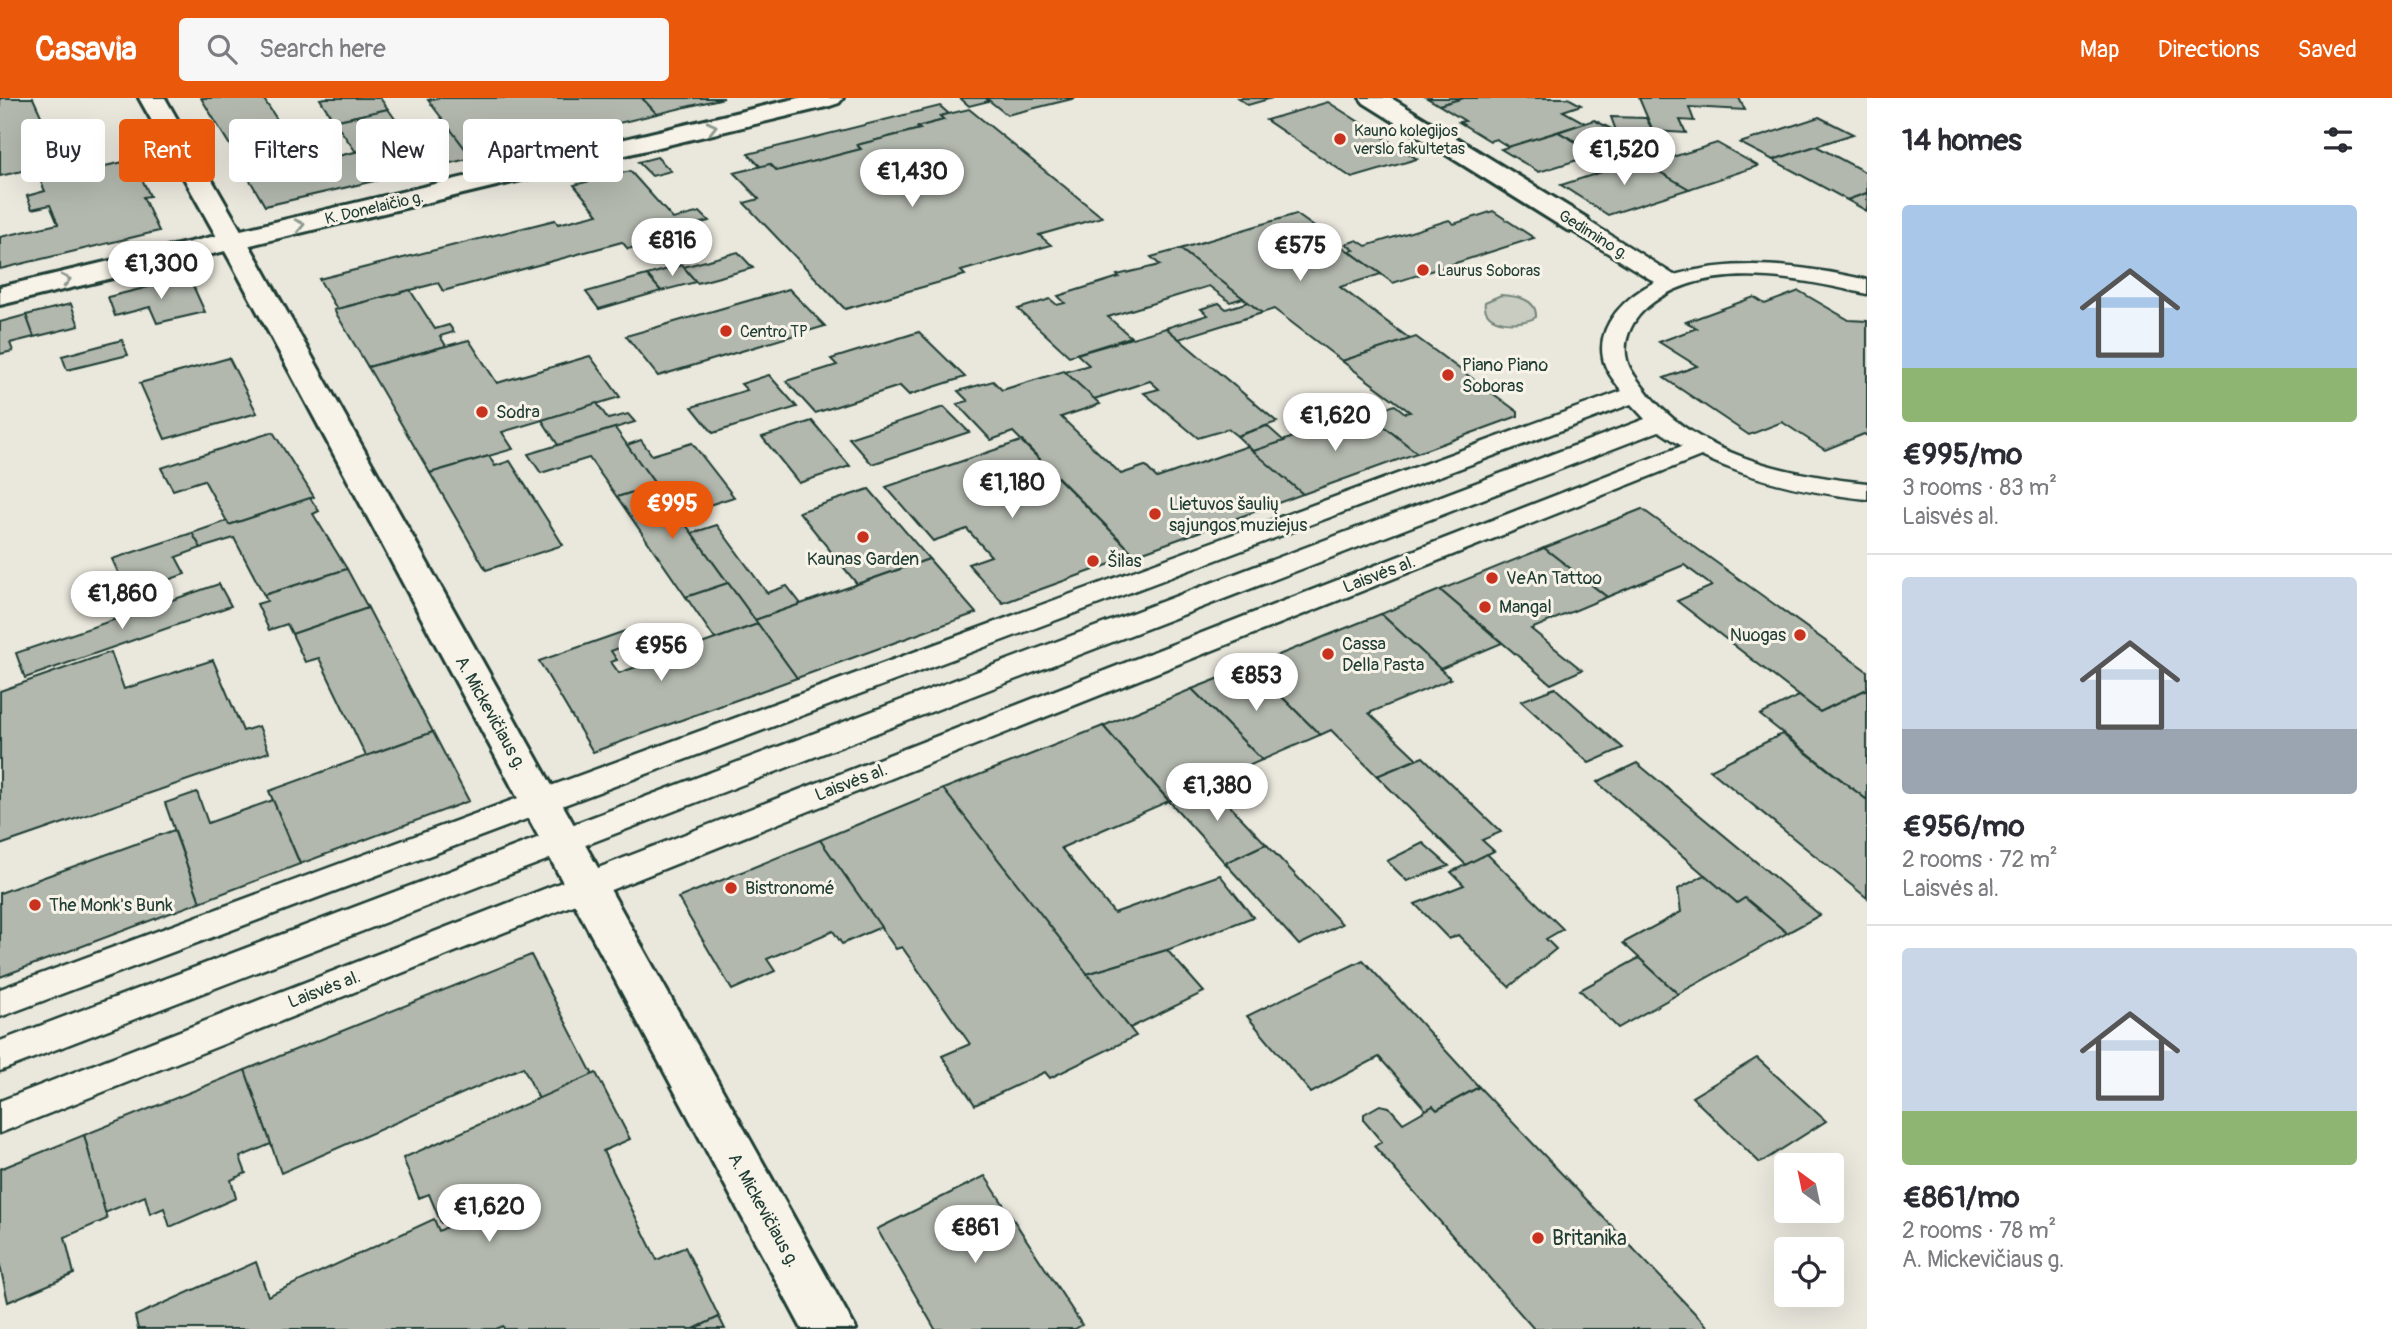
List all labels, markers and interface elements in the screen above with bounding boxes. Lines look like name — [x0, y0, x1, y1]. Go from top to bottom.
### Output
search box — [179, 18, 669, 81]
text: Casavia — [35, 29, 137, 70]
icon: search — [203, 30, 241, 68]
text: Search here — [259, 33, 386, 65]
text: Map — [2080, 35, 2120, 64]
text: Directions — [2158, 35, 2259, 64]
text: Saved — [2297, 35, 2357, 64]
chip: Buy — [21, 119, 105, 182]
chip: Rent — [119, 119, 215, 182]
chip: Filters — [229, 119, 342, 182]
chip: New — [356, 119, 449, 182]
chip: Apartment — [463, 119, 623, 182]
one-way arrow — [706, 121, 718, 135]
place label: Kauno kolegijos verslo fakultetas — [1353, 121, 1465, 159]
icon: filters — [2319, 121, 2357, 159]
text: 14 homes — [1902, 122, 2022, 159]
pin: €1,520 — [1567, 127, 1681, 187]
marker: Kauno kolegijos verslo fakultetas — [1332, 131, 1348, 147]
text: €1,520 — [1588, 135, 1660, 164]
pin: €1,430 — [855, 150, 969, 209]
text: €1,430 — [876, 157, 948, 186]
street label: K. Donelaičio g. — [323, 187, 426, 229]
street label: Gedimino g. — [1555, 206, 1632, 264]
one-way arrow — [294, 218, 306, 233]
pin: €816 — [631, 218, 713, 278]
pin: €575 — [1259, 223, 1341, 283]
text: €816 — [647, 226, 697, 255]
text: €575 — [1274, 231, 1326, 260]
pin: €1,300 — [104, 242, 218, 301]
text: €1,300 — [124, 249, 198, 278]
icon: home — [2067, 250, 2193, 376]
place label: Laurus Soboras — [1437, 261, 1540, 281]
marker: Laurus Soboras — [1415, 262, 1431, 278]
one-way arrow — [60, 274, 72, 289]
place label: Centro TP — [740, 322, 808, 342]
marker: Centro TP — [718, 323, 734, 339]
place label: Piano Piano Soboras — [1462, 354, 1549, 398]
marker: Piano Piano Soboras — [1440, 367, 1456, 383]
pin: €1,620 — [1278, 394, 1392, 453]
place label: Sodra — [496, 401, 540, 424]
text: €1,620 — [1299, 401, 1371, 430]
marker: Sodra — [474, 404, 490, 420]
text: €995/mo — [1902, 436, 2022, 473]
pin: €1,180 — [955, 460, 1069, 520]
text: €1,180 — [979, 468, 1045, 497]
text: 3 rooms · 83 m² — [1902, 473, 2057, 502]
pin: €995 — [631, 482, 713, 541]
text: €995 — [646, 489, 698, 518]
place label: Lietuvos šaulių sąjungos muziejus — [1169, 493, 1307, 537]
text: Laisvės al. — [1902, 502, 1999, 531]
marker: Lietuvos šaulių sąjungos muziejus — [1147, 506, 1163, 522]
marker: Kaunas Garden — [855, 529, 871, 545]
place label: Kaunas Garden — [807, 548, 919, 571]
place label: Šilas — [1107, 549, 1142, 573]
street label: Laisvės al. — [1340, 550, 1419, 599]
marker: Šilas — [1085, 553, 1101, 569]
place label: VeAn Tattoo — [1506, 567, 1602, 590]
marker: VeAn Tattoo — [1484, 570, 1500, 586]
pin: €1,860 — [65, 572, 179, 631]
text: €1,860 — [87, 579, 157, 608]
place label: Mangal — [1499, 596, 1552, 619]
marker: Mangal — [1477, 599, 1493, 615]
icon: home — [2067, 622, 2193, 748]
pin: €956 — [620, 624, 702, 683]
place label: Nuogas — [1730, 624, 1786, 647]
marker: Nuogas — [1792, 627, 1808, 643]
text: €956 — [635, 631, 687, 660]
place label: Cassa Della Pasta — [1342, 633, 1424, 677]
marker: Cassa Della Pasta — [1320, 646, 1336, 662]
street label: A. Mickevičiaus g. — [450, 652, 531, 774]
pin: €853 — [1215, 654, 1297, 713]
text: €853 — [1230, 661, 1282, 690]
street label: Laisvės al. — [812, 758, 891, 807]
pin: €1,380 — [1160, 764, 1274, 823]
text: €1,380 — [1182, 771, 1252, 800]
text: €956/mo — [1902, 808, 2025, 845]
text: 2 rooms · 72 m² — [1902, 845, 2058, 874]
text: Laisvės al. — [1902, 874, 1999, 903]
place label: Bistronomé — [745, 877, 834, 900]
marker: Bistronomé — [723, 880, 739, 896]
place label: The Monk's Bunk — [49, 894, 173, 917]
marker: The Monk's Bunk — [27, 897, 43, 913]
street label: Laisvės al. — [285, 965, 364, 1014]
icon: home — [2067, 993, 2193, 1119]
street label: A. Mickevičiaus g. — [723, 1149, 804, 1271]
north arrow — [1774, 1153, 1844, 1223]
map controls — [1774, 1153, 1844, 1307]
text: €861/mo — [1902, 1179, 2020, 1216]
pin: €1,620 — [432, 1184, 546, 1244]
text: €1,620 — [453, 1192, 525, 1221]
pin: €861 — [934, 1206, 1016, 1265]
text: €861 — [950, 1213, 1000, 1242]
text: 2 rooms · 78 m² — [1902, 1216, 2056, 1245]
place label: Britanika — [1552, 1225, 1627, 1252]
marker: Britanika — [1530, 1230, 1546, 1246]
button: locate — [1774, 1237, 1844, 1307]
text: A. Mickevičiaus g. — [1902, 1245, 2064, 1274]

